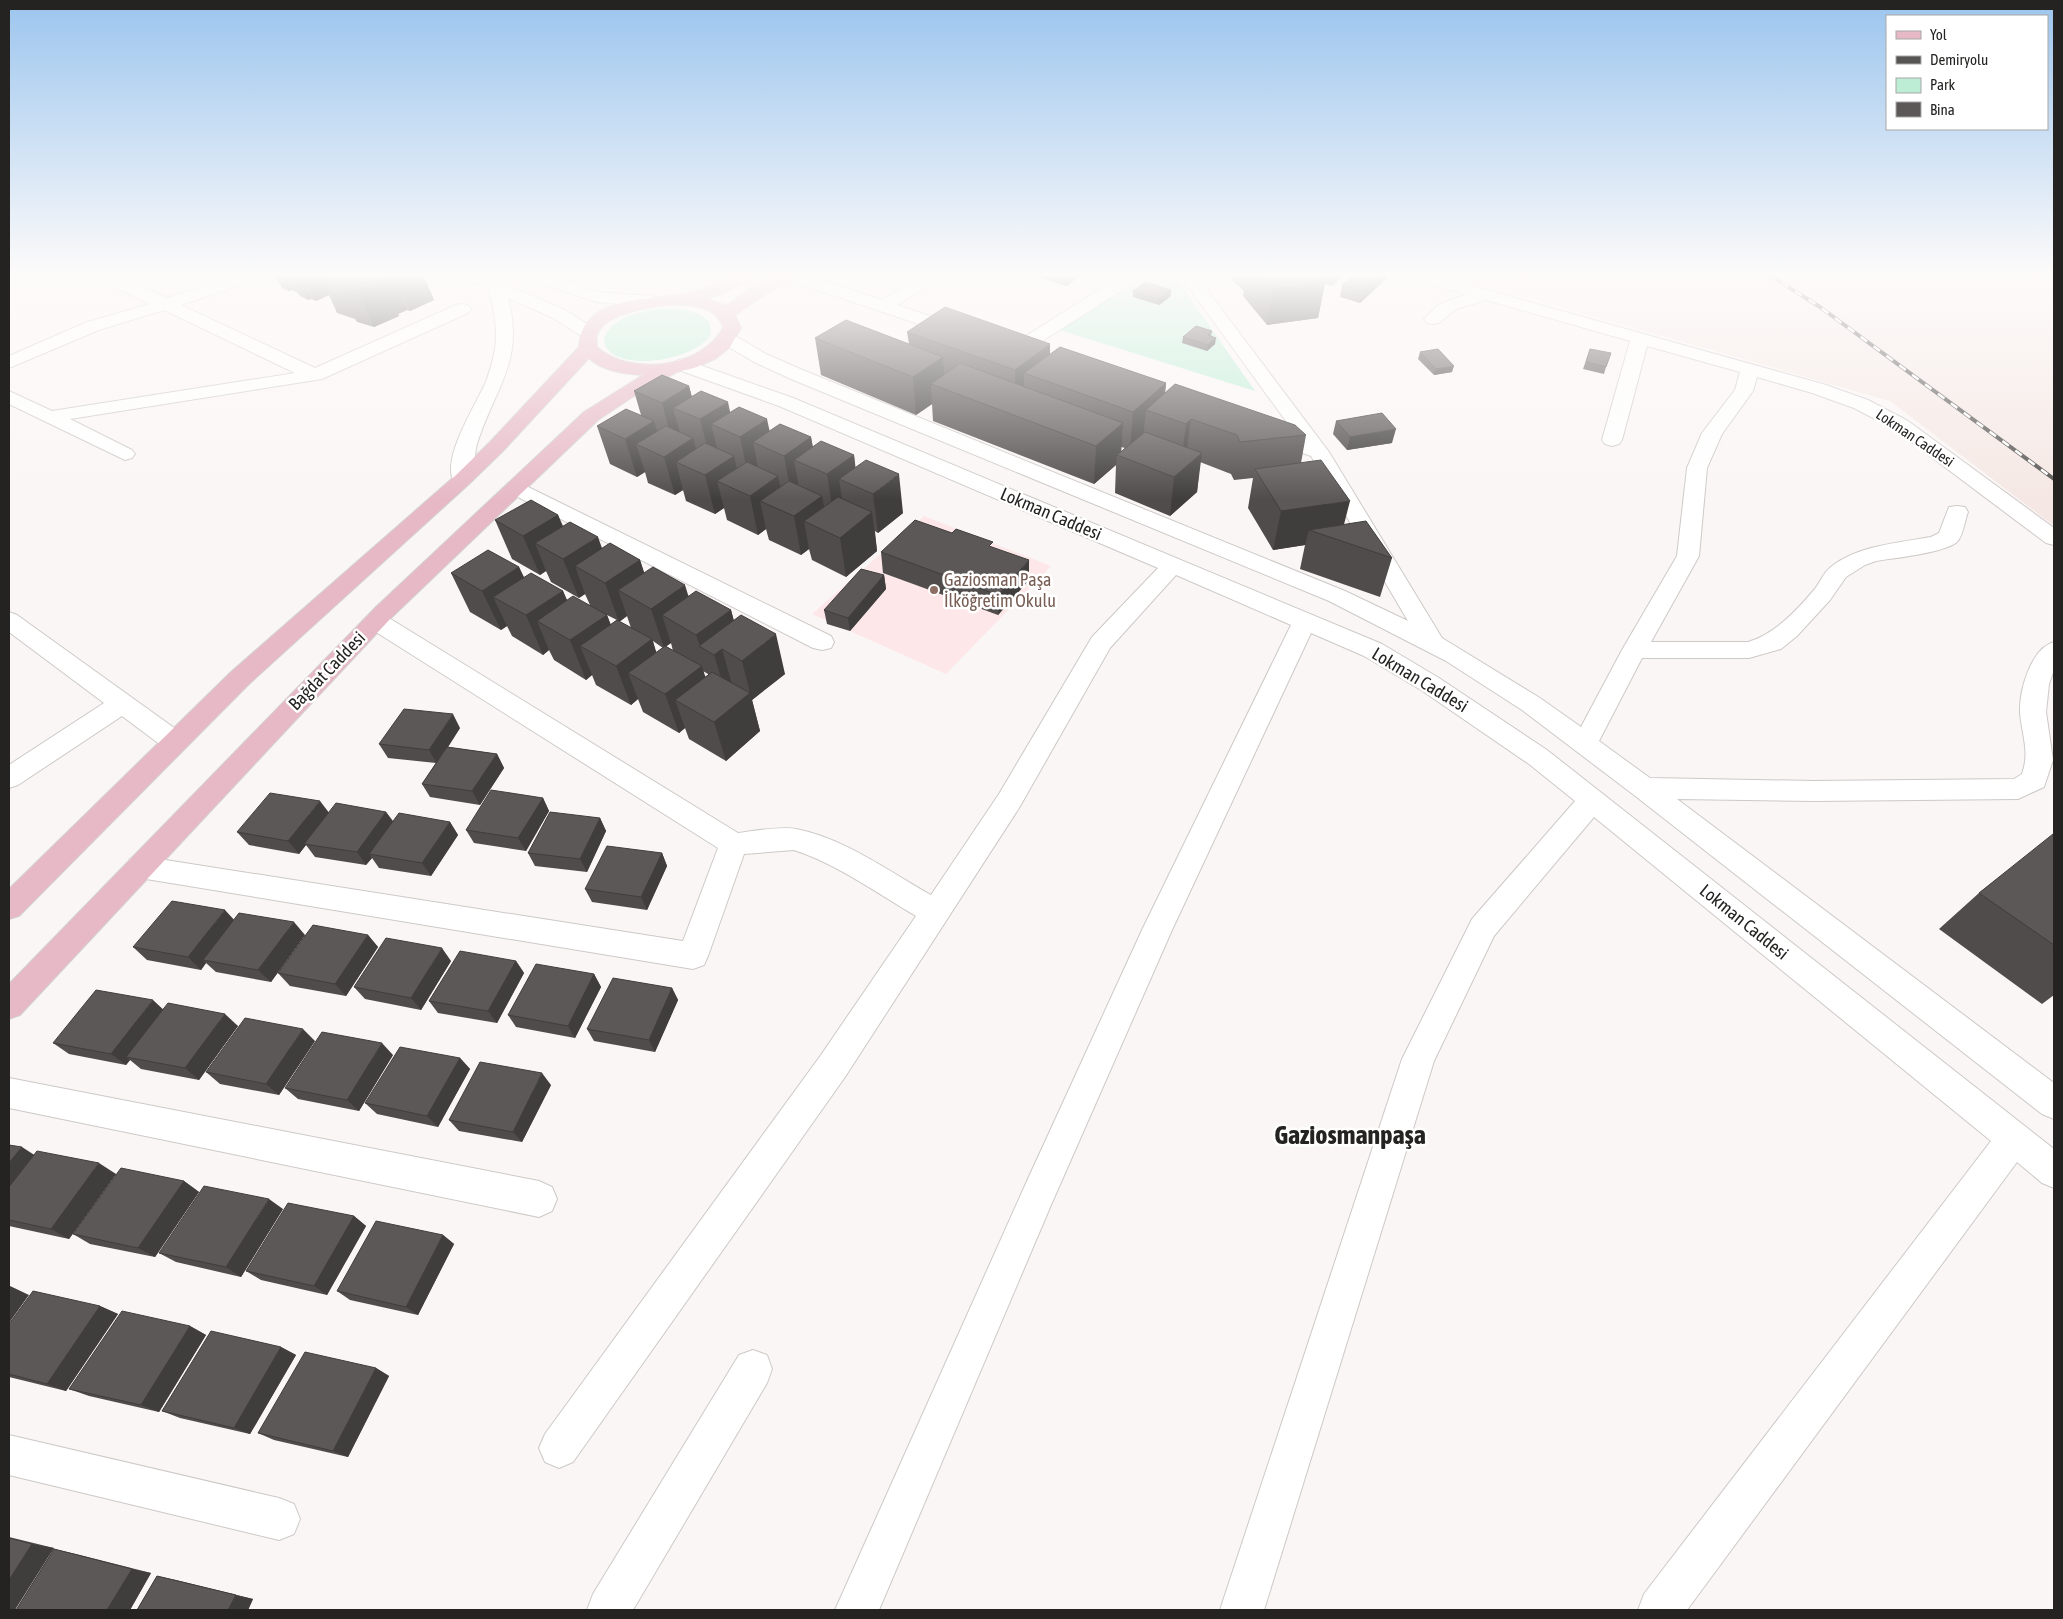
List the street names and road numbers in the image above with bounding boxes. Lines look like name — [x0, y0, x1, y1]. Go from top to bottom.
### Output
street label: Lokman Caddesi — [1873, 405, 1957, 470]
street label: Lokman Caddesi — [997, 483, 1105, 544]
street label: Bağdat Caddesi — [284, 627, 369, 714]
street label: Lokman Caddesi — [1369, 643, 1472, 716]
street label: Lokman Caddesi — [1696, 879, 1793, 964]

